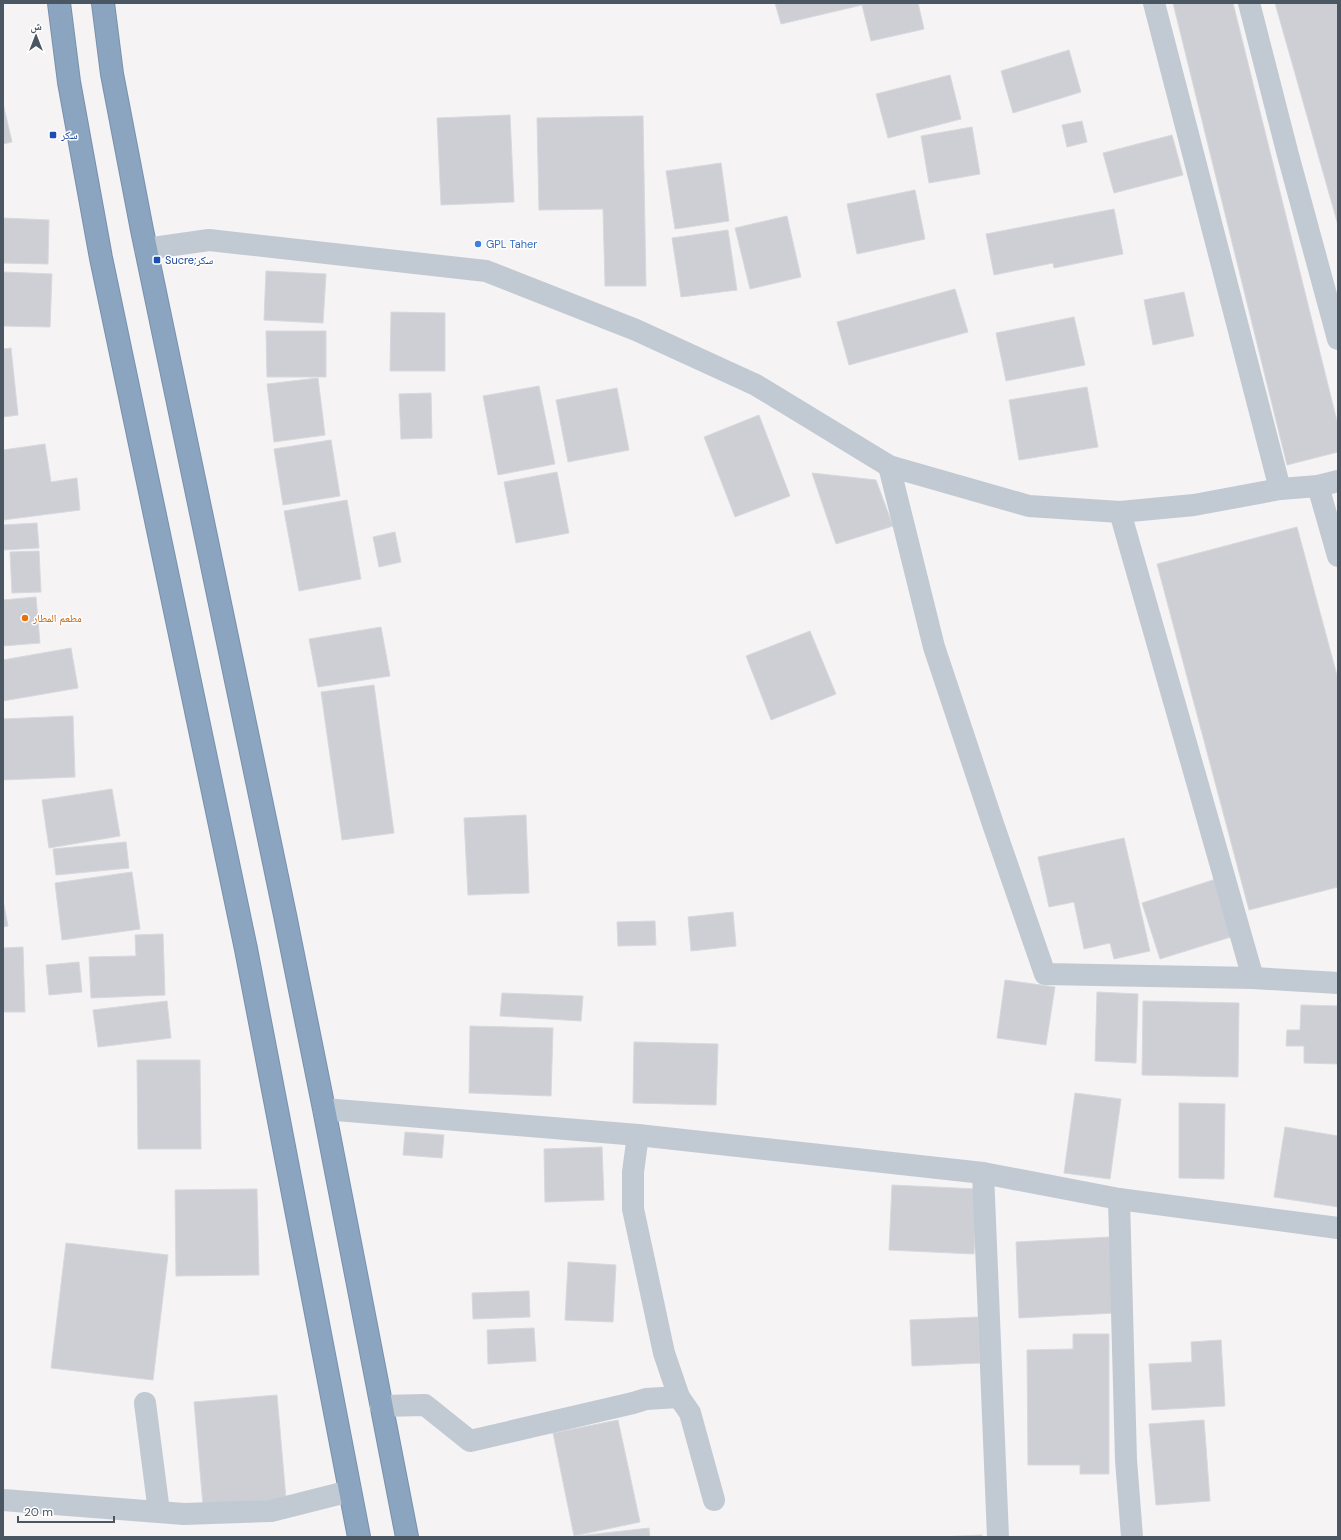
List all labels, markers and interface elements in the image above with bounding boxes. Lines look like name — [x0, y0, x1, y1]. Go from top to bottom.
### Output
north arrow — [16, 16, 56, 56]
text: ش — [30, 19, 42, 34]
place label: سكر — [60, 128, 78, 142]
marker: سكر — [48, 130, 58, 140]
place label: GPL Taher — [486, 237, 537, 251]
marker: GPL Taher — [473, 239, 483, 249]
place label: Sucre;سكر — [165, 253, 213, 267]
marker: Sucre;سكر — [152, 255, 162, 265]
place label: مطعم المطار — [32, 611, 82, 626]
marker: مطعم المطار — [20, 613, 30, 623]
scale bar — [18, 1498, 114, 1524]
text: 20 m — [24, 1504, 53, 1520]

